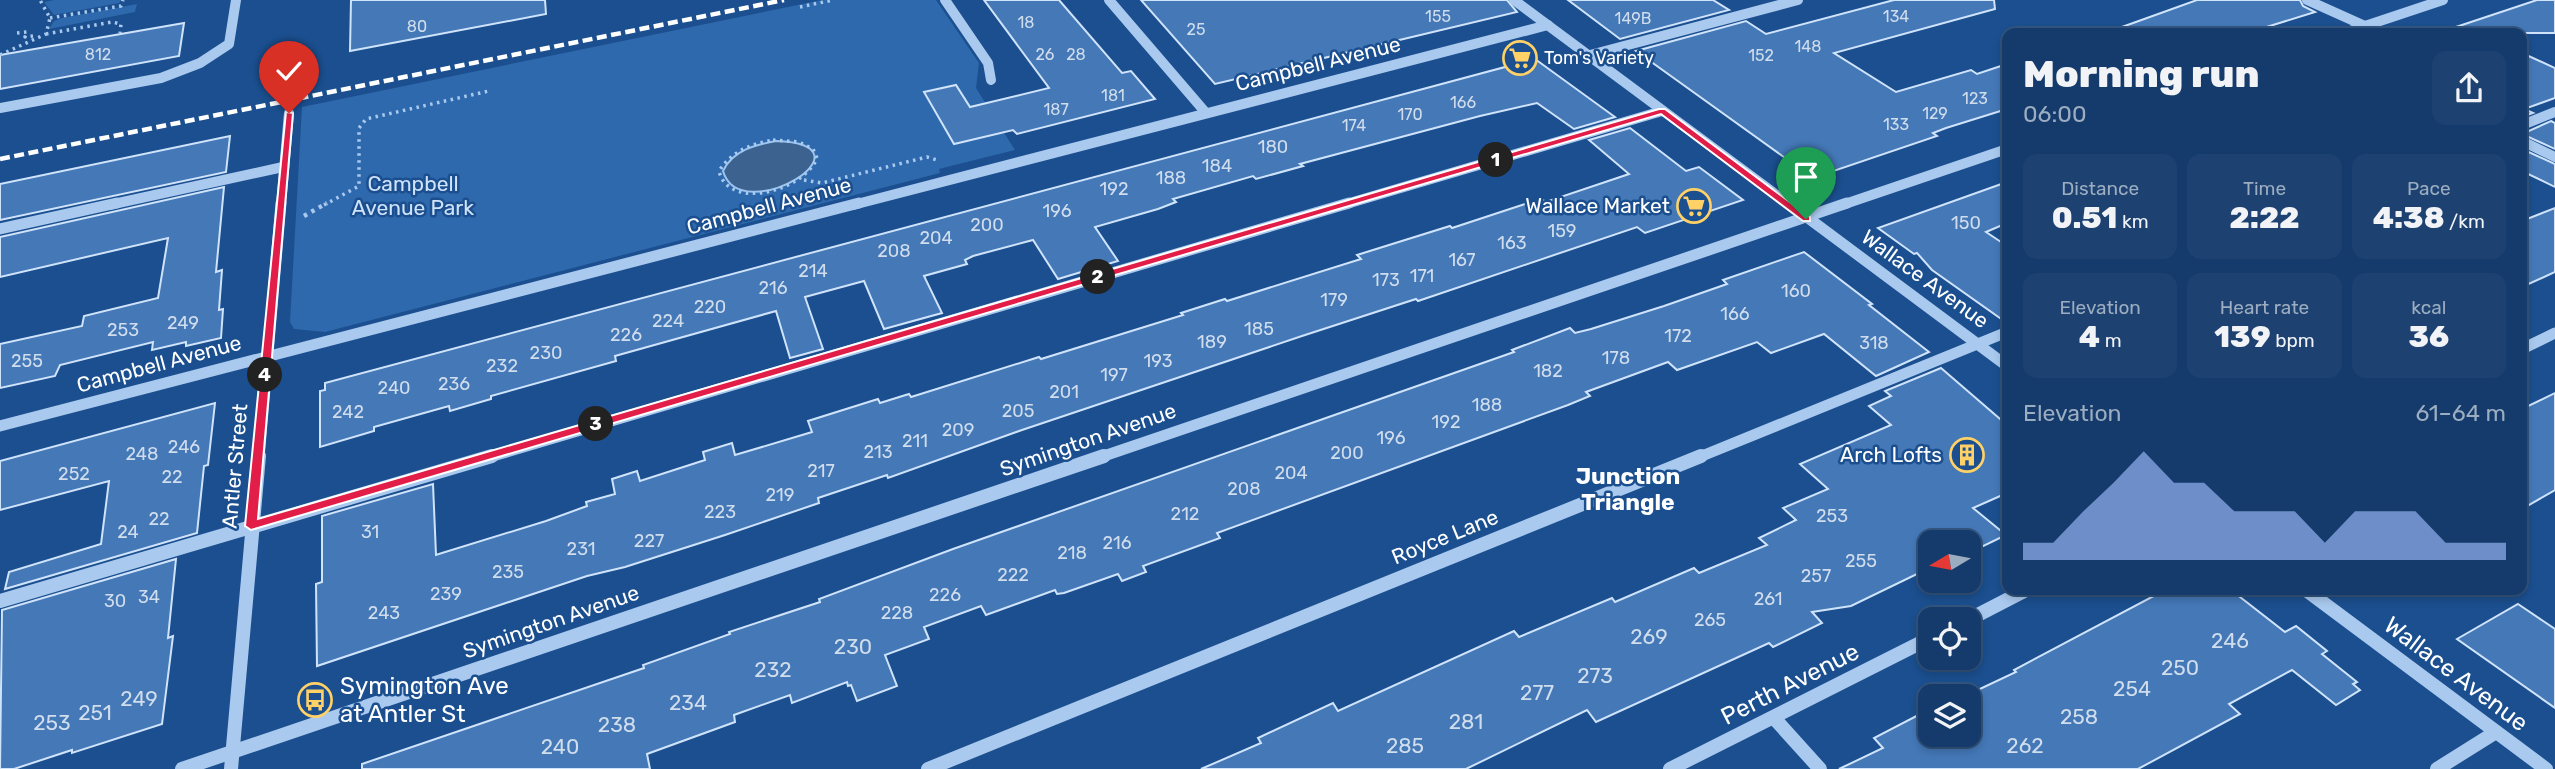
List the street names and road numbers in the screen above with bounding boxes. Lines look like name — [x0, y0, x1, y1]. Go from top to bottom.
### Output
street label: Campbell Avenue — [1233, 31, 1403, 96]
street label: Campbell Avenue — [684, 172, 854, 240]
street label: Wallace Avenue — [1857, 224, 1994, 333]
street label: Campbell Avenue — [74, 330, 244, 398]
street label: Symington Avenue — [996, 398, 1179, 481]
street label: Antler Street — [217, 403, 252, 529]
street label: Royce Lane — [1388, 504, 1502, 569]
street label: Symington Avenue — [459, 580, 642, 663]
street label: Wallace Avenue — [2379, 611, 2533, 737]
street label: Perth Avenue — [1716, 637, 1864, 731]

